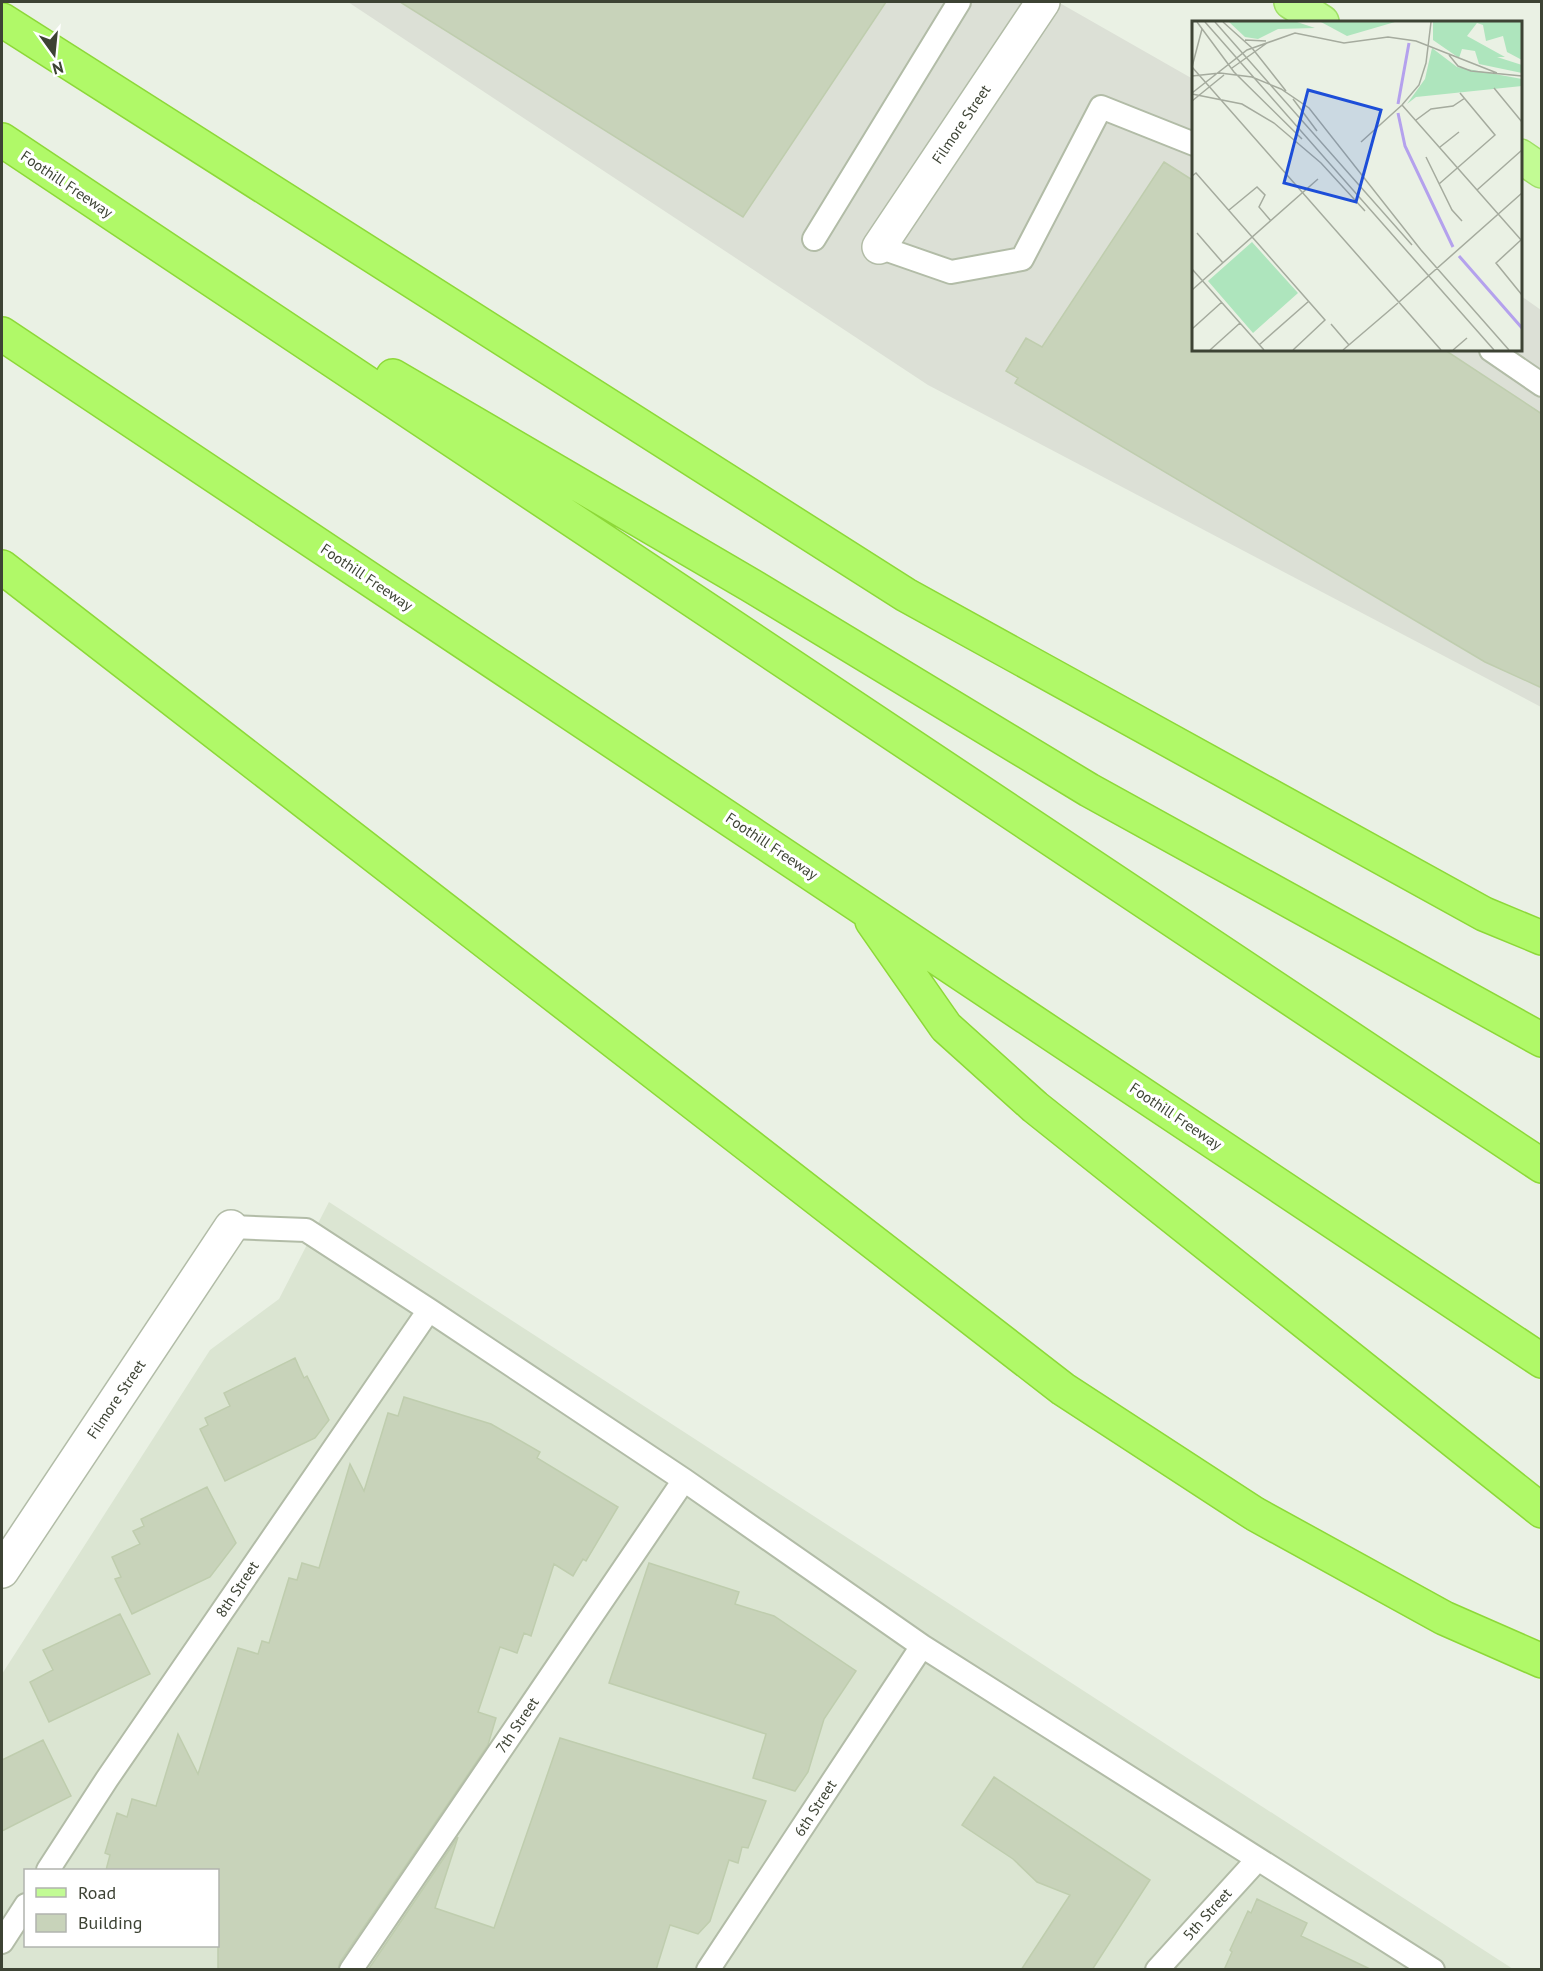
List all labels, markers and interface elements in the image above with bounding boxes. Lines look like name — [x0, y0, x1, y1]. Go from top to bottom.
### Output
inset map — [1192, 21, 1522, 351]
north arrow — [24, 24, 84, 84]
text: N — [50, 57, 66, 80]
street label: Filmore Street — [928, 81, 994, 167]
street label: Foothill Freeway — [17, 146, 117, 222]
street label: Foothill Freeway — [317, 539, 417, 615]
street label: Foothill Freeway — [722, 808, 822, 884]
street label: Foothill Freeway — [1126, 1078, 1226, 1154]
street label: Filmore Street — [83, 1356, 149, 1442]
street label: 8th Street — [211, 1557, 263, 1621]
street label: 7th Street — [491, 1693, 543, 1757]
street label: 6th Street — [790, 1776, 840, 1840]
legend — [24, 1869, 219, 1947]
text: Road — [78, 1881, 116, 1904]
street label: 5th Street — [1179, 1884, 1235, 1944]
text: Building — [78, 1911, 142, 1934]

